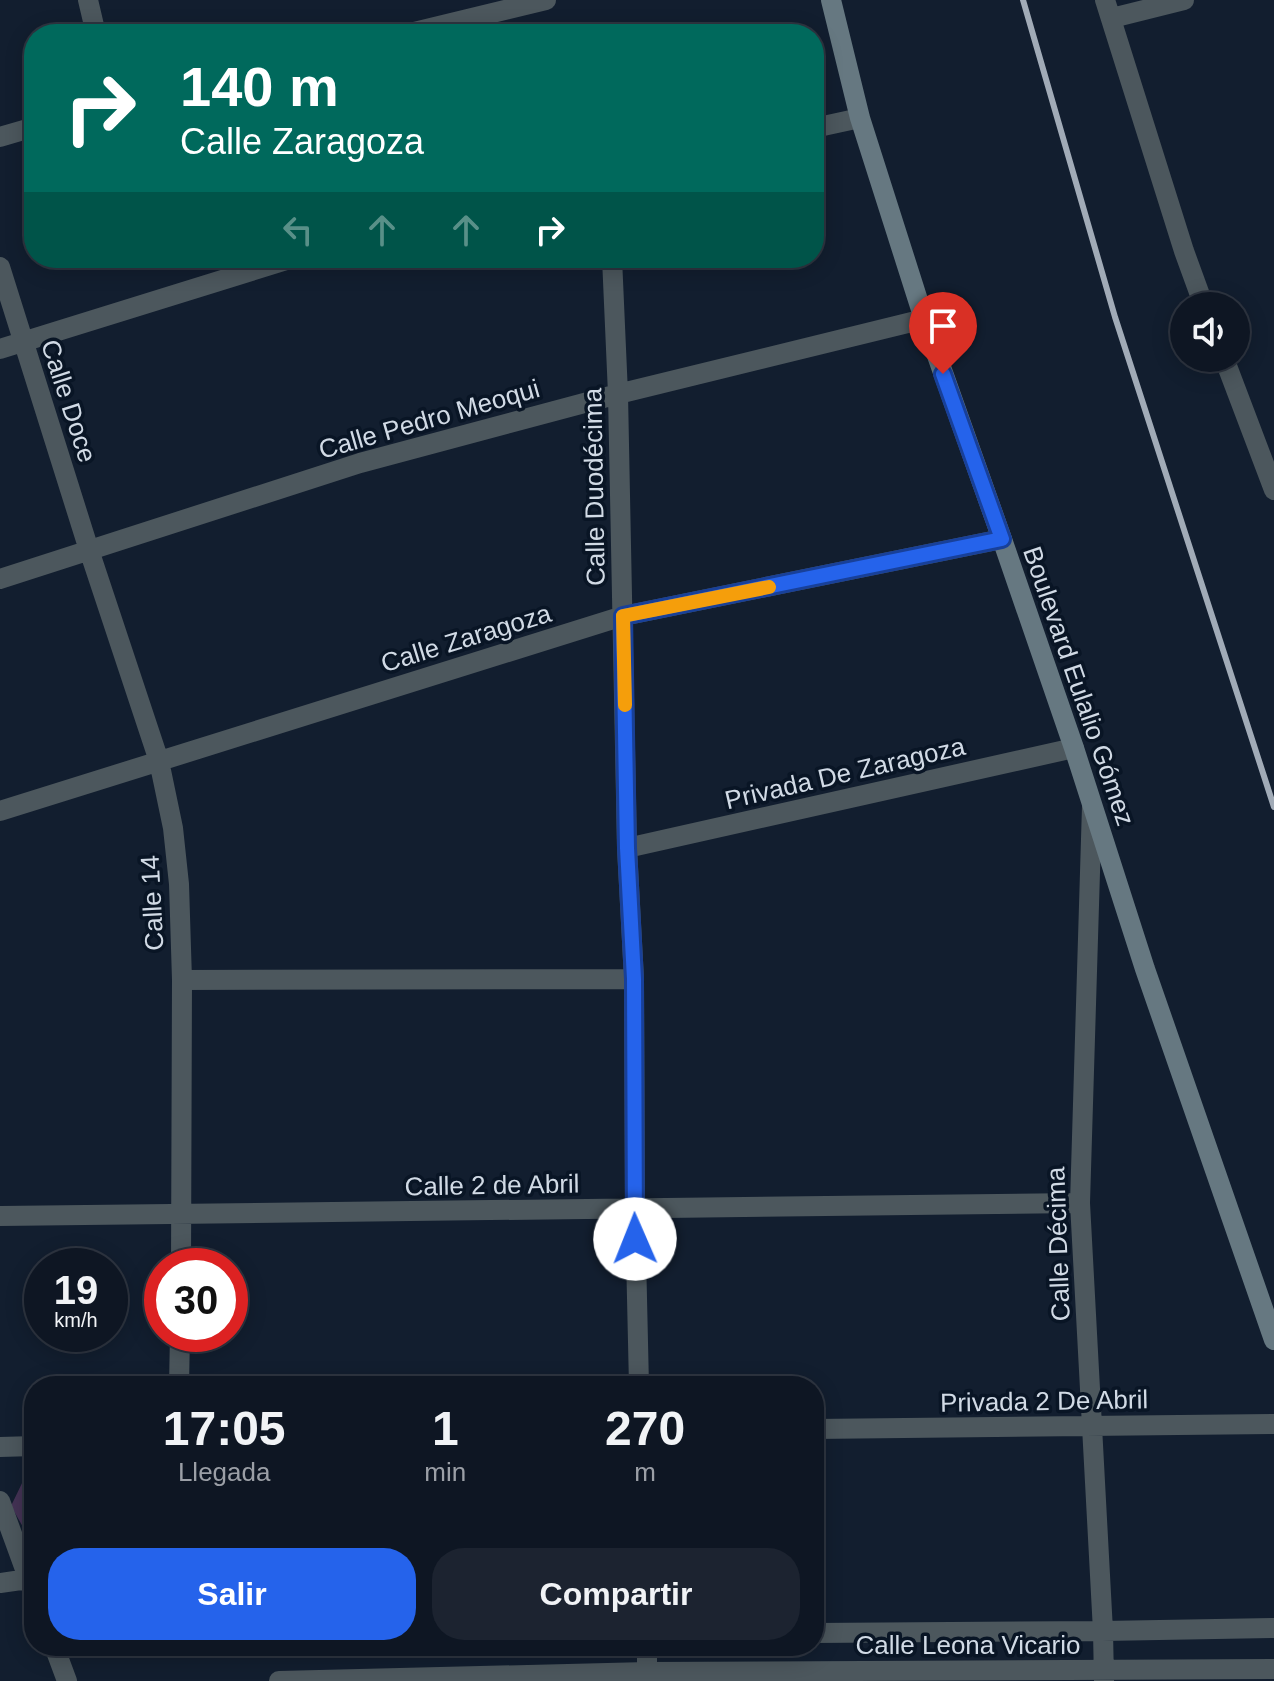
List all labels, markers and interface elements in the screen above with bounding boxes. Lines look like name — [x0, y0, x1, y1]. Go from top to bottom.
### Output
text: 140 m — [180, 55, 339, 118]
icon: right — [48, 56, 152, 160]
text: Calle Zaragoza — [180, 121, 424, 162]
icon: left — [276, 208, 320, 252]
icon: ahead — [360, 208, 404, 252]
icon: ahead — [444, 208, 488, 252]
icon: right — [528, 208, 572, 252]
pin — [909, 292, 977, 374]
map controls — [1170, 292, 1250, 372]
button: sound — [1170, 292, 1250, 372]
icon: arrive — [921, 304, 965, 348]
street label: Calle Doce — [35, 336, 103, 466]
street label: Calle Pedro Meoqui — [315, 373, 543, 465]
street label: Calle Duodécima — [577, 387, 611, 586]
street label: Boulevard Eulalio Gómez — [1017, 542, 1141, 830]
street label: Calle Zaragoza — [377, 598, 555, 678]
street label: Privada De Zaragoza — [722, 731, 969, 815]
street label: Calle 14 — [135, 855, 169, 951]
street label: Calle Décima — [1040, 1166, 1076, 1322]
street label: Calle 2 de Abril — [404, 1168, 580, 1202]
position arrow — [593, 1197, 677, 1281]
speed limit sign: 30 — [144, 1248, 248, 1352]
text: 19 — [54, 1268, 98, 1312]
text: km/h — [54, 1309, 98, 1331]
street label: Privada 2 De Abril — [940, 1384, 1148, 1418]
text: 17:05 — [163, 1402, 286, 1455]
text: 1 — [432, 1402, 459, 1455]
text: 270 — [605, 1402, 685, 1455]
text: Llegada — [178, 1457, 270, 1487]
text: min — [424, 1457, 466, 1487]
text: m — [634, 1457, 656, 1487]
button: Salir — [48, 1548, 416, 1640]
button: Compartir — [432, 1548, 800, 1640]
street label: Calle Leona Vicario — [856, 1630, 1081, 1660]

